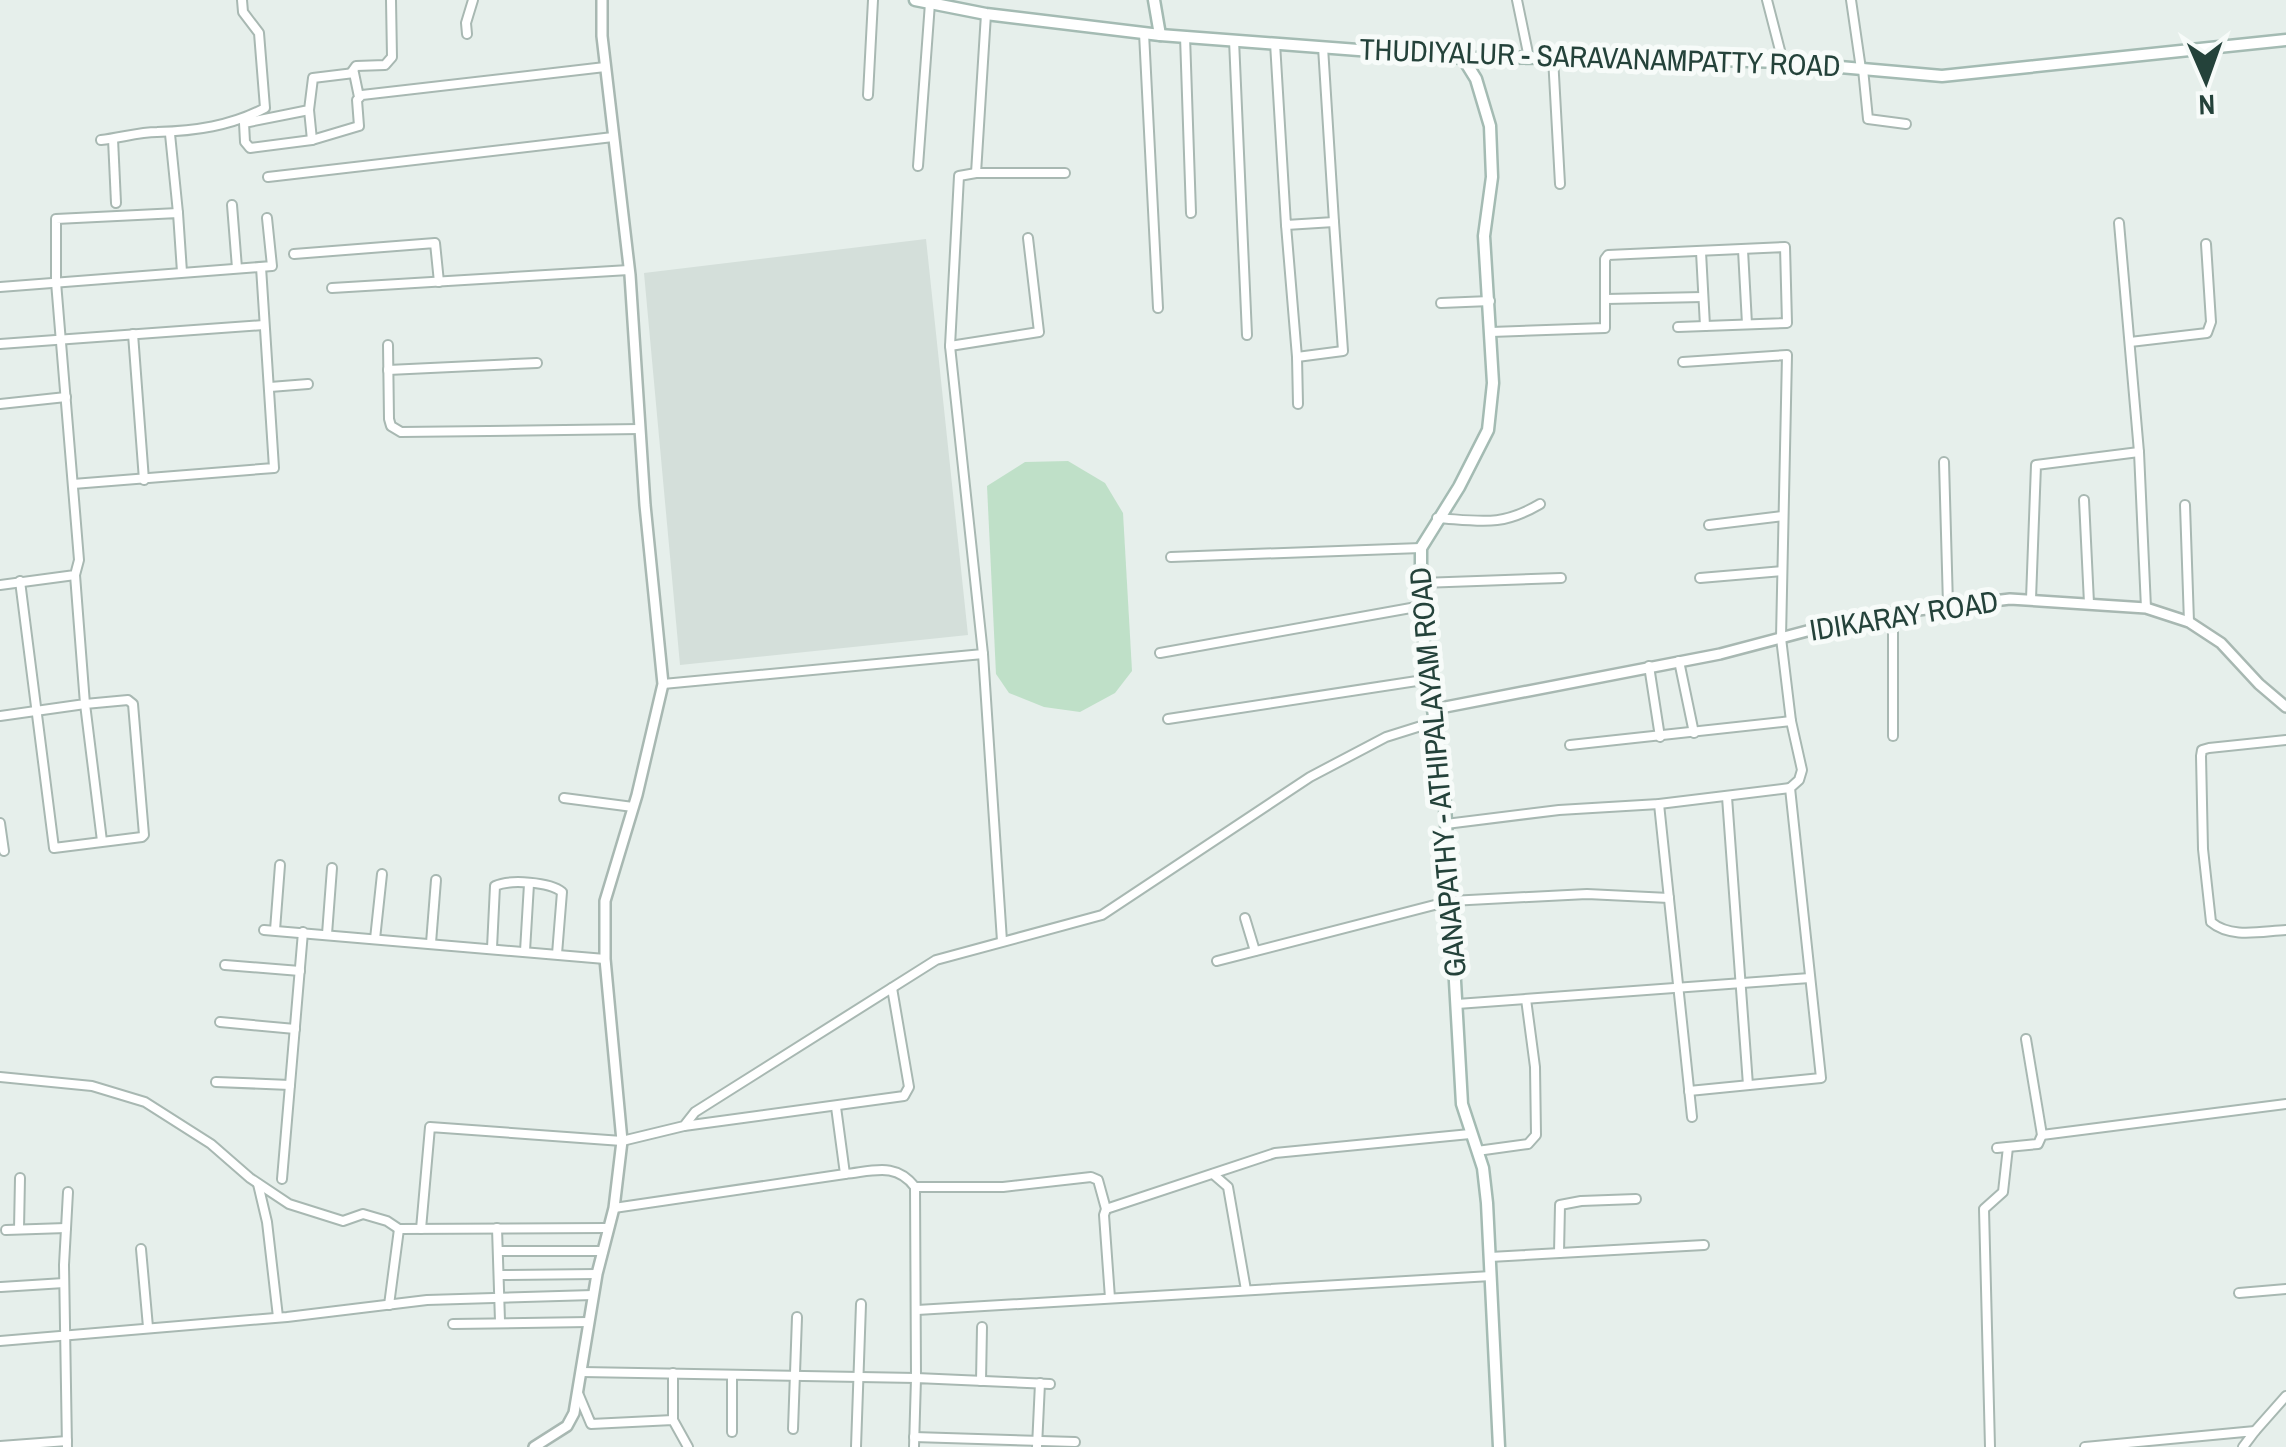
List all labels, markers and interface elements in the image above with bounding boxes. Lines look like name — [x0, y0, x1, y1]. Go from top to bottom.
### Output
street label: THUDIYALUR - SARAVANAMPATTY ROAD — [1359, 29, 1841, 85]
north arrow — [2156, 30, 2256, 130]
text: N — [2198, 86, 2216, 124]
street label: GANAPATHY - ATHIPALAYAM ROAD — [1399, 566, 1475, 979]
street label: IDIKARAY ROAD — [1807, 580, 2001, 650]

